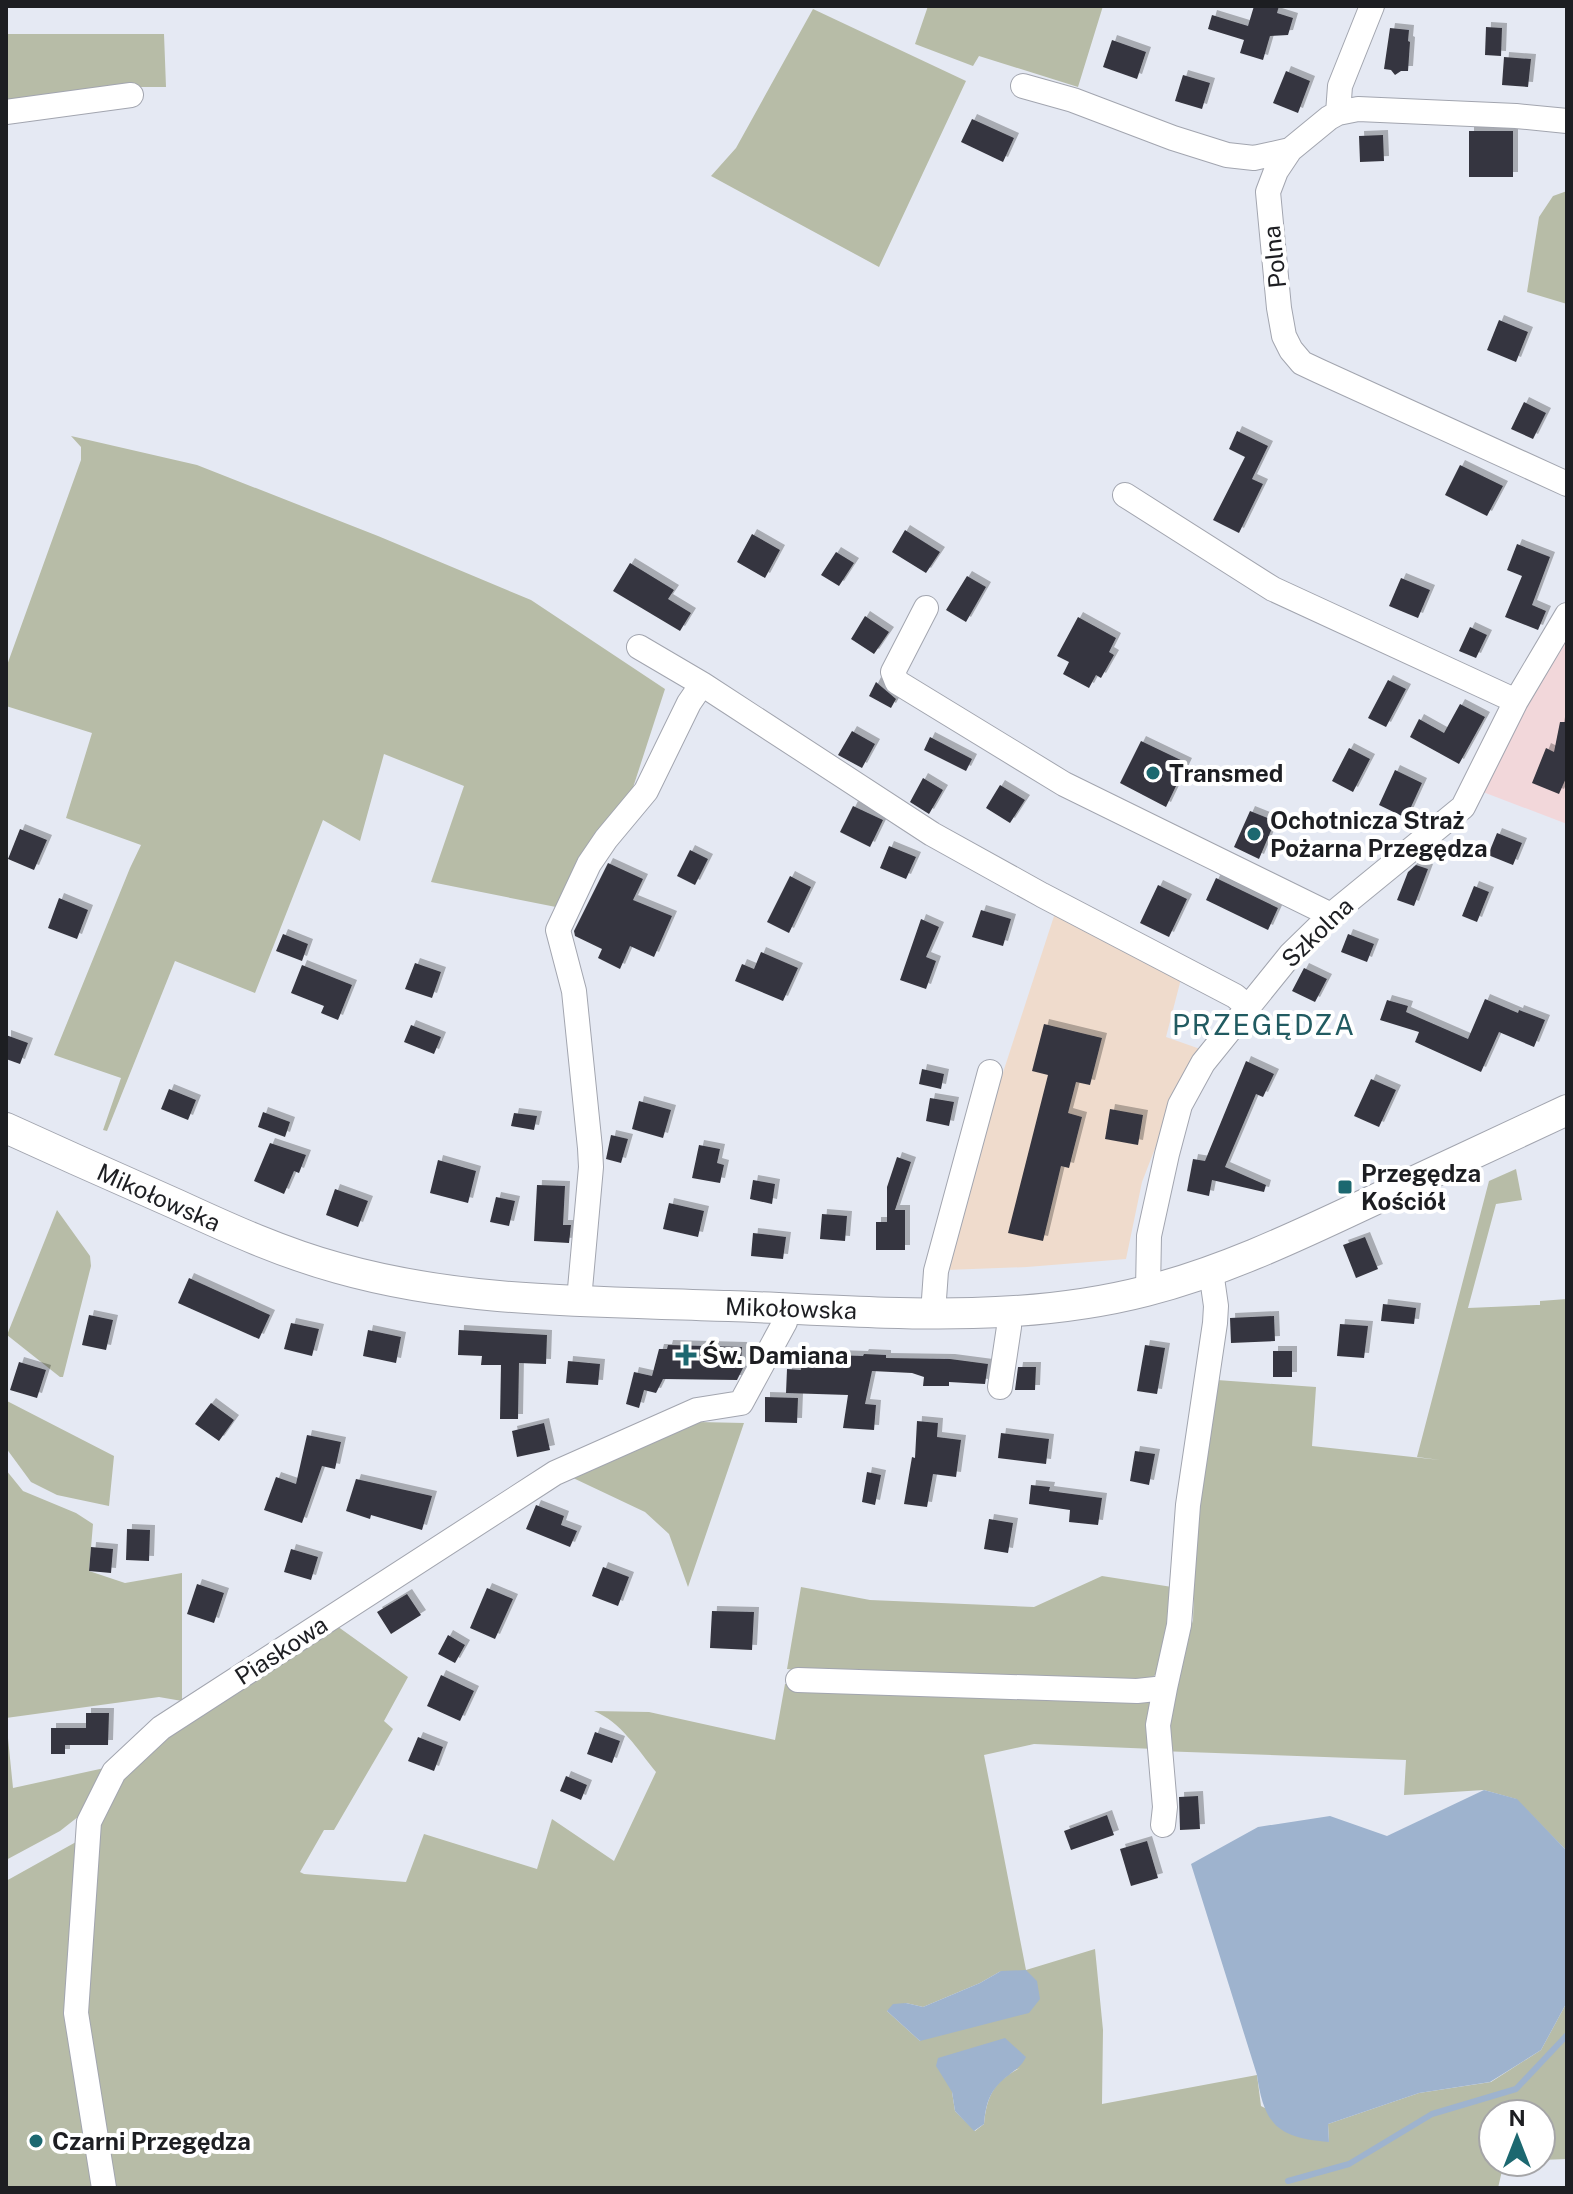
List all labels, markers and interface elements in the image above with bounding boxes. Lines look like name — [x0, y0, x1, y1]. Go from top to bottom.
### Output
street label: Polna — [1257, 224, 1291, 290]
place label: Transmed — [1169, 759, 1283, 787]
marker: Transmed — [1144, 764, 1162, 782]
place label: Ochotnicza Straż Pożarna Przegędza — [1270, 806, 1488, 862]
marker: Ochotnicza Straż Pożarna Przegędza — [1245, 825, 1263, 843]
street label: Szkolna — [1276, 891, 1358, 973]
district label: PRZEGĘDZA — [1172, 1008, 1356, 1041]
street label: Mikołowska — [93, 1157, 225, 1237]
place label: Przegędza Kościół — [1361, 1159, 1481, 1215]
marker: Przegędza Kościół — [1336, 1178, 1354, 1196]
street label: Mikołowska — [724, 1292, 858, 1324]
place label: Św. Damiana — [702, 1340, 848, 1369]
marker: Św. Damiana — [677, 1346, 695, 1364]
street label: Piaskowa — [230, 1610, 332, 1690]
north arrow — [1477, 2098, 1557, 2178]
text: N — [1508, 2105, 1526, 2131]
place label: Czarni Przegędza — [52, 2127, 251, 2155]
marker: Czarni Przegędza — [27, 2132, 45, 2150]

